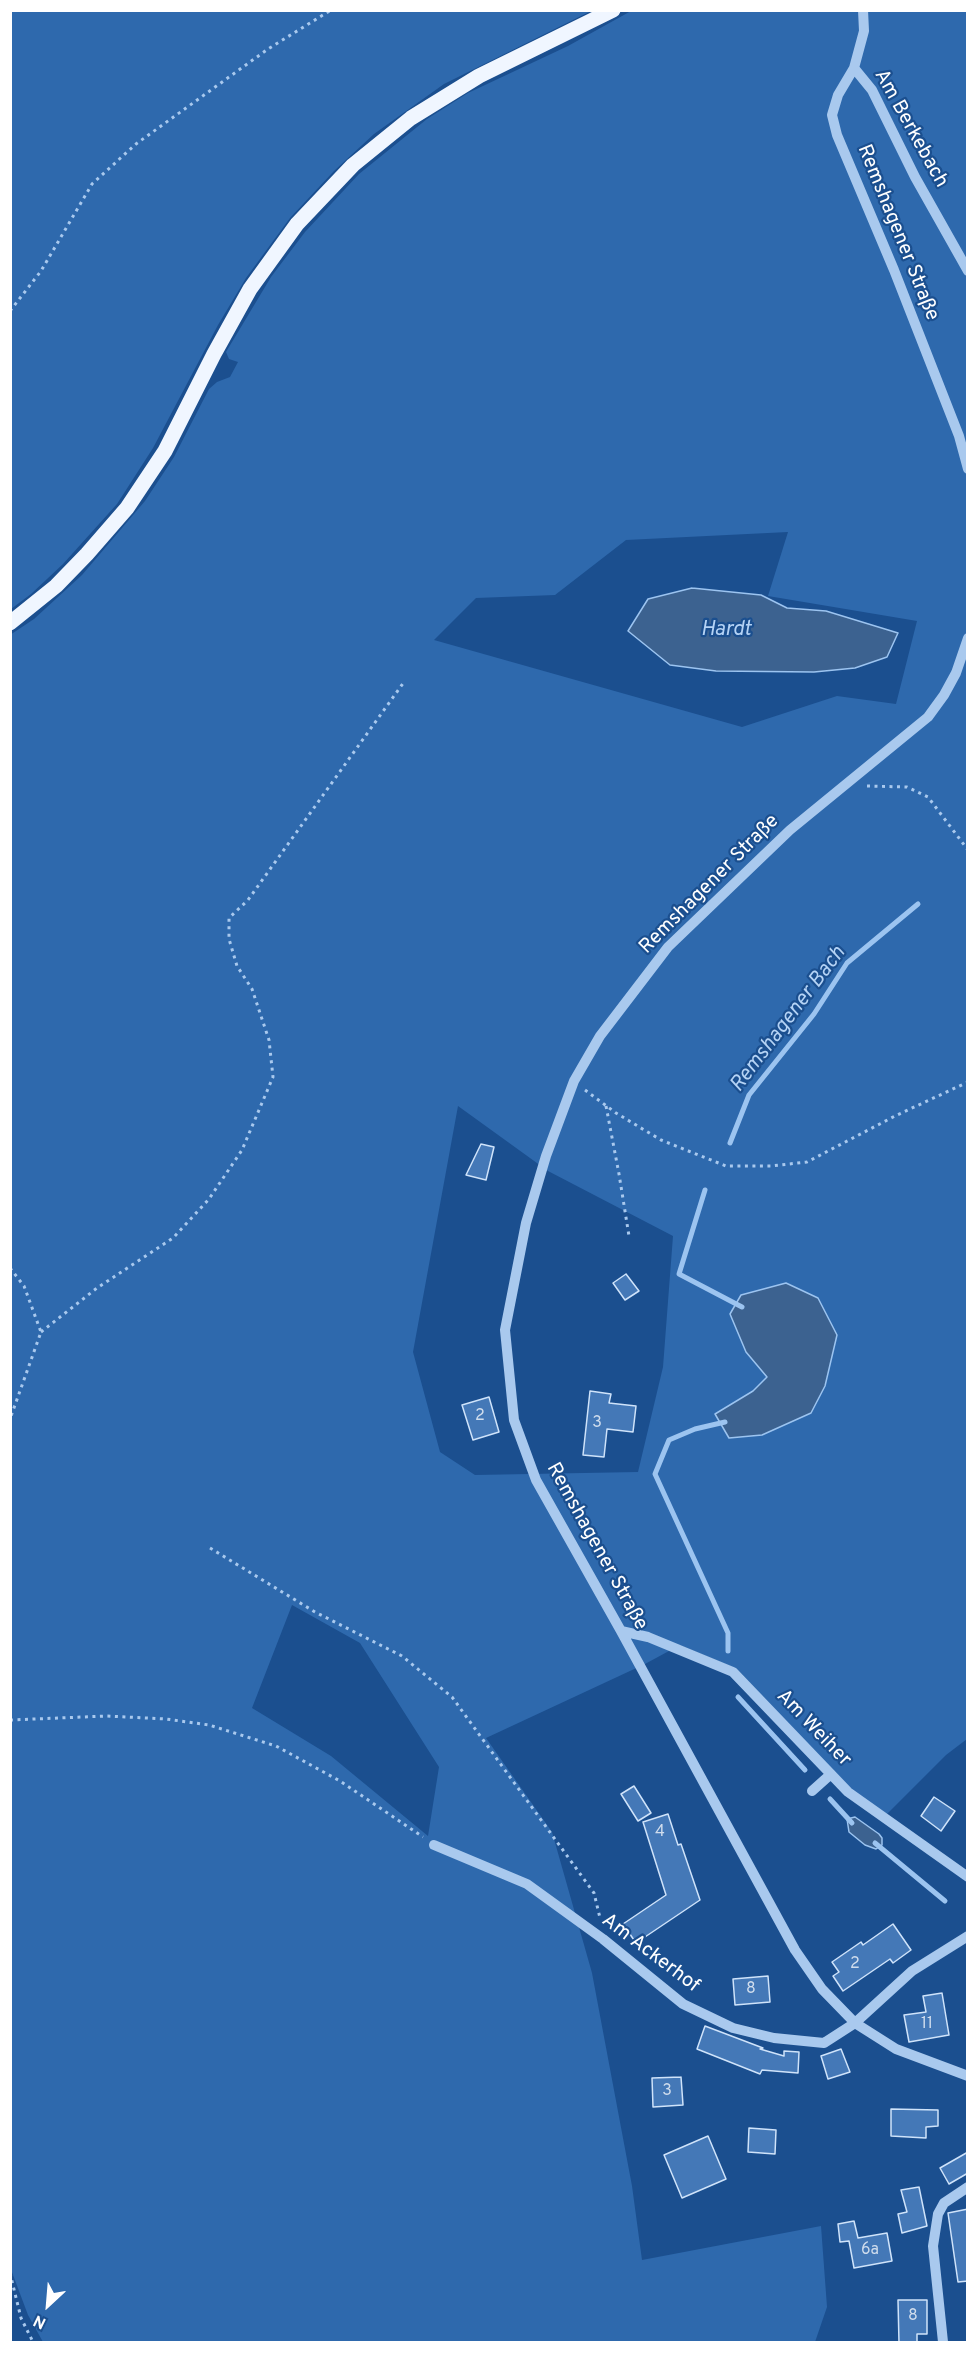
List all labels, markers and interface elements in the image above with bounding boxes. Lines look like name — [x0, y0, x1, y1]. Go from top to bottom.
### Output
street label: Am Berkebach — [868, 66, 952, 192]
street label: Remshagener Straße — [851, 142, 943, 324]
water label: Hardt — [701, 618, 751, 644]
street label: Remshagener Straße — [635, 810, 785, 960]
water label: Remshagener Bach — [726, 942, 852, 1098]
house number: 2 — [475, 1407, 485, 1427]
house number: 3 — [592, 1414, 602, 1434]
street label: Remshagener Straße — [540, 1459, 652, 1635]
street label: Am Weiher — [770, 1686, 856, 1772]
house number: 4 — [655, 1823, 665, 1843]
street label: Am Ackerhof — [596, 1909, 704, 1999]
house number: 2 — [850, 1955, 860, 1975]
house number: 8 — [746, 1980, 756, 2000]
house number: 11 — [921, 2015, 933, 2035]
house number: 3 — [662, 2082, 672, 2102]
house number: 6a — [861, 2241, 879, 2261]
north arrow — [18, 2275, 78, 2335]
house number: 8 — [908, 2307, 918, 2327]
text: N — [31, 2310, 50, 2333]

